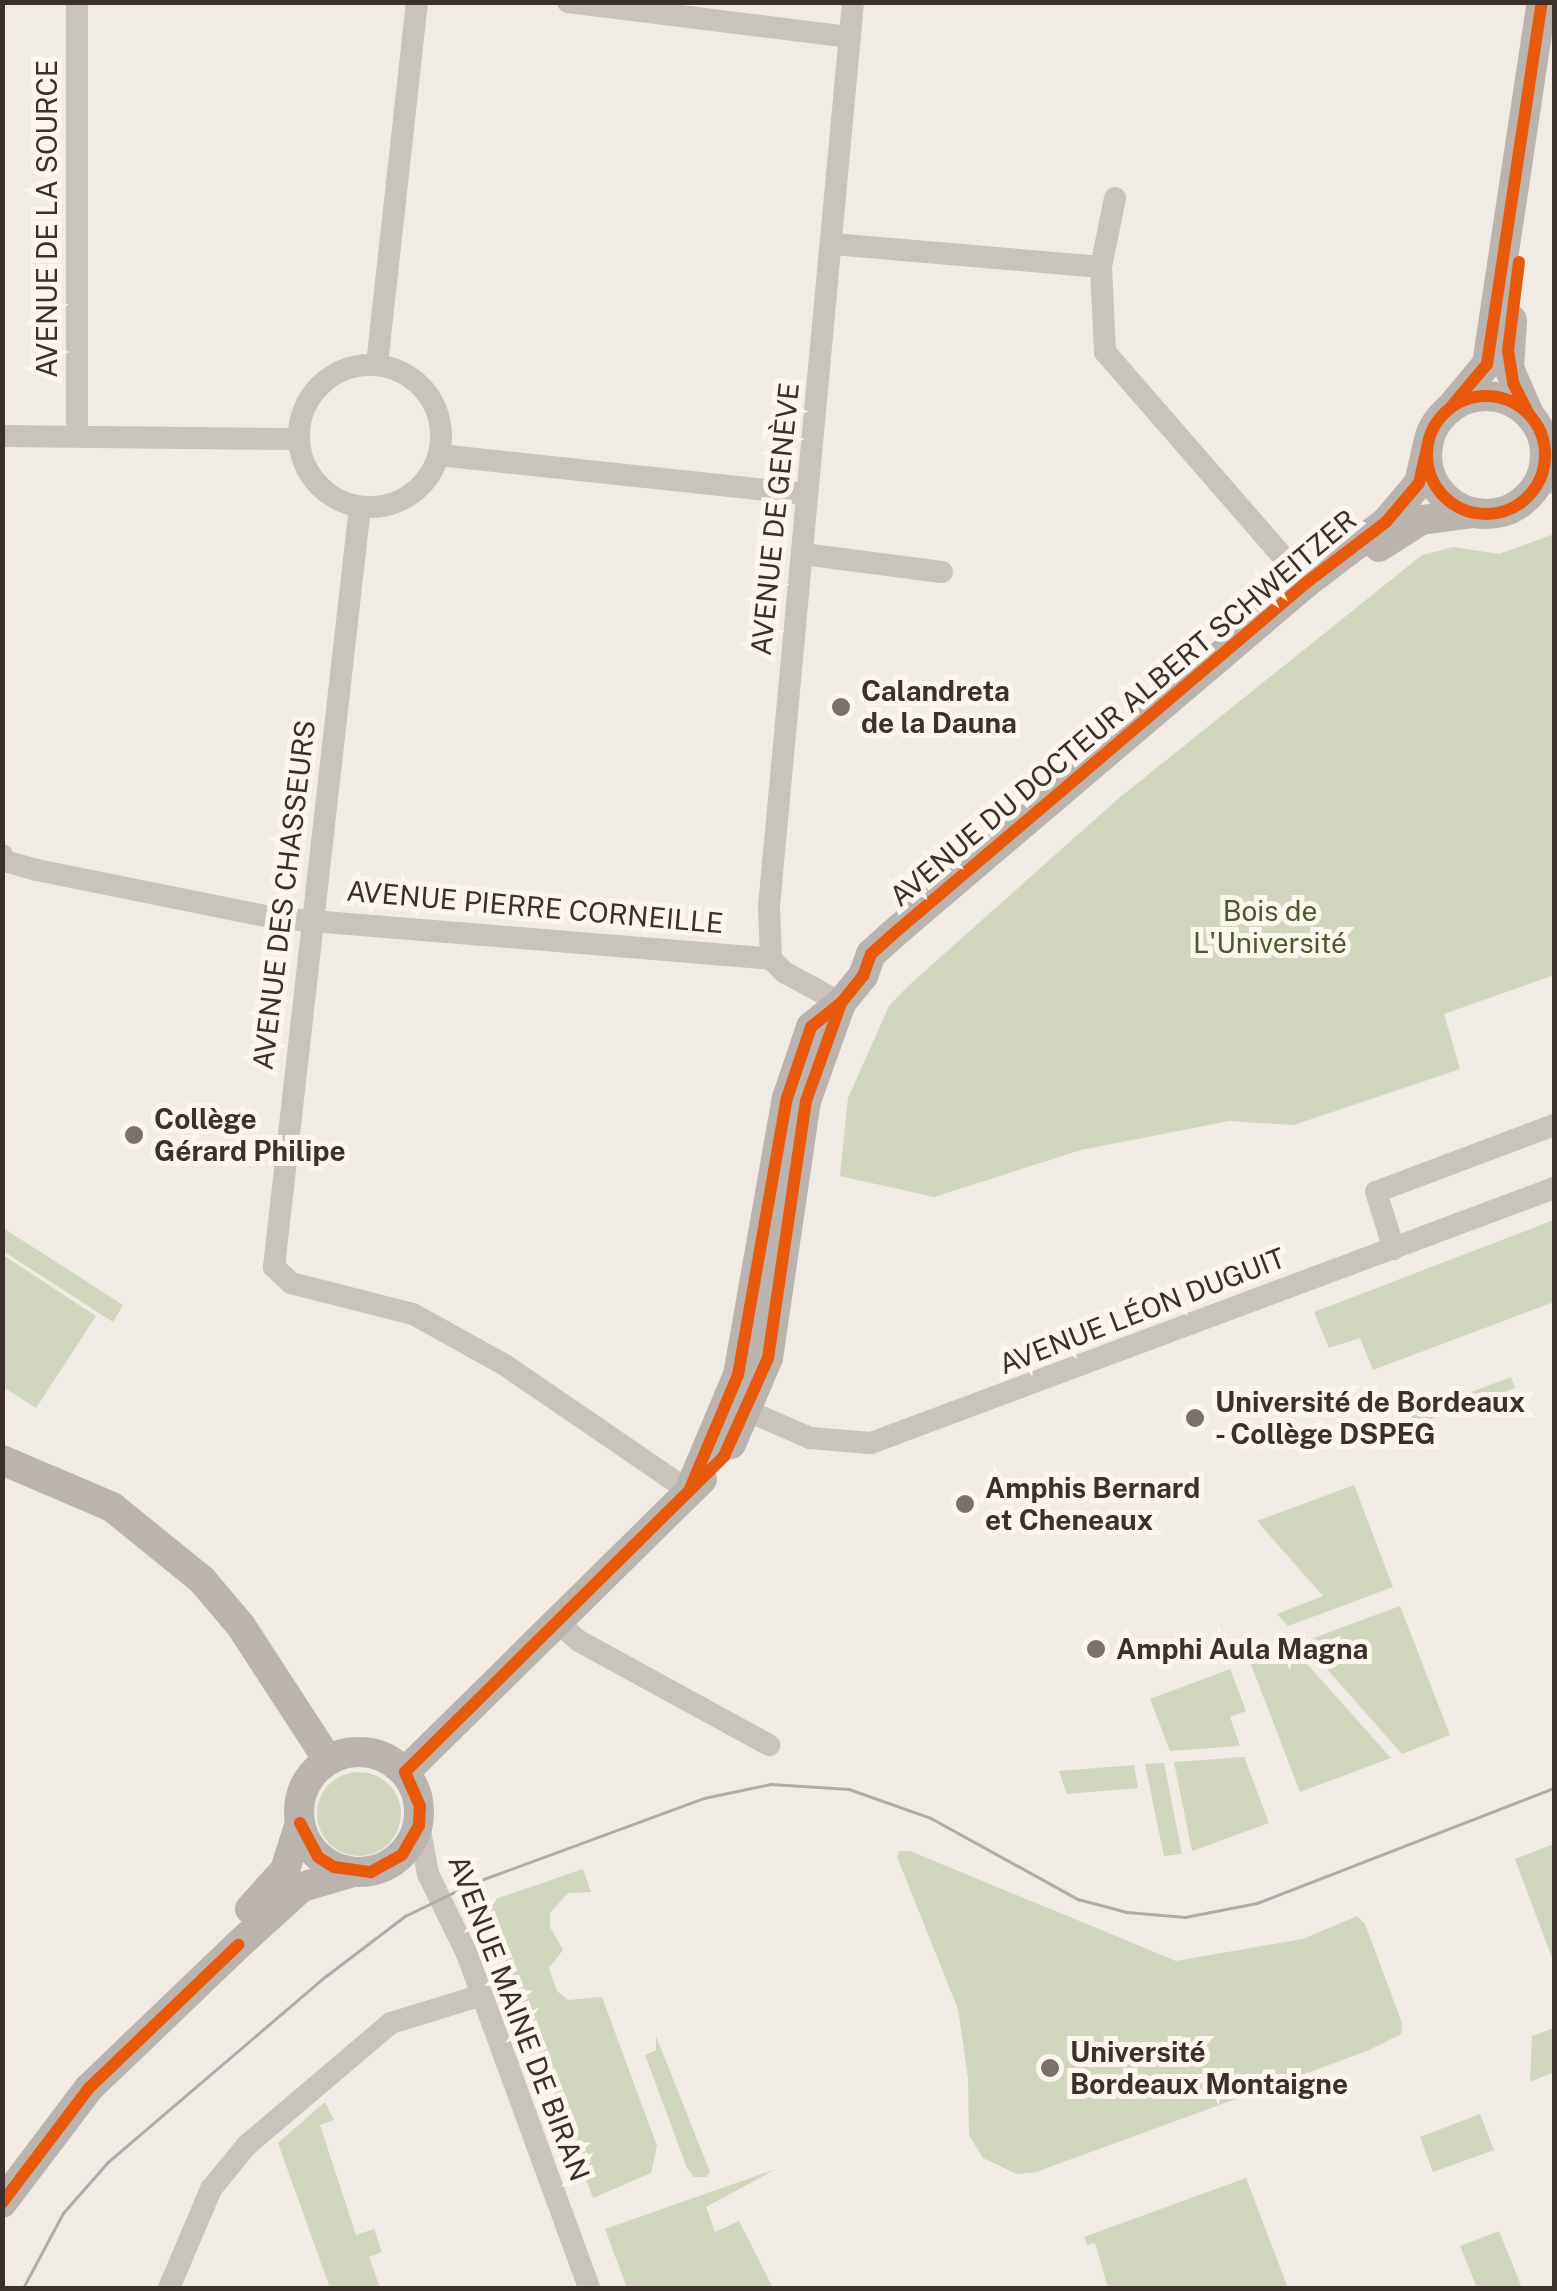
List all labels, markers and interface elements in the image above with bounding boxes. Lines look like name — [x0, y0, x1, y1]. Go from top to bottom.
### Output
street label: AVENUE DE LA SOURCE — [30, 60, 64, 378]
street label: AVENUE DE GENÈVE — [744, 381, 806, 657]
street label: AVENUE DU DOCTEUR ALBERT SCHWEITZER — [883, 503, 1363, 913]
place label: Calandreta de la Dauna — [861, 674, 1017, 740]
marker: Calandreta de la Dauna — [830, 696, 852, 718]
street label: AVENUE DES CHASSEURS — [246, 718, 322, 1072]
street label: AVENUE PIERRE CORNEILLE — [345, 874, 725, 940]
park label: Bois de L'Université — [1193, 894, 1347, 960]
place label: Collège Gérard Philipe — [154, 1102, 346, 1168]
marker: Collège Gérard Philipe — [123, 1124, 145, 1146]
street label: AVENUE LÉON DUGUIT — [994, 1241, 1290, 1381]
place label: Université de Bordeaux - Collège DSPEG — [1215, 1385, 1526, 1451]
marker: Université de Bordeaux - Collège DSPEG — [1184, 1407, 1206, 1429]
place label: Amphis Bernard et Cheneaux — [985, 1471, 1200, 1537]
marker: Amphis Bernard et Cheneaux — [954, 1493, 976, 1515]
place label: Amphi Aula Magna — [1116, 1632, 1368, 1666]
marker: Amphi Aula Magna — [1085, 1638, 1107, 1660]
street label: AVENUE MAINE DE BIRAN — [441, 1850, 597, 2186]
place label: Université Bordeaux Montaigne — [1070, 2035, 1348, 2101]
marker: Université Bordeaux Montaigne — [1039, 2057, 1061, 2079]

